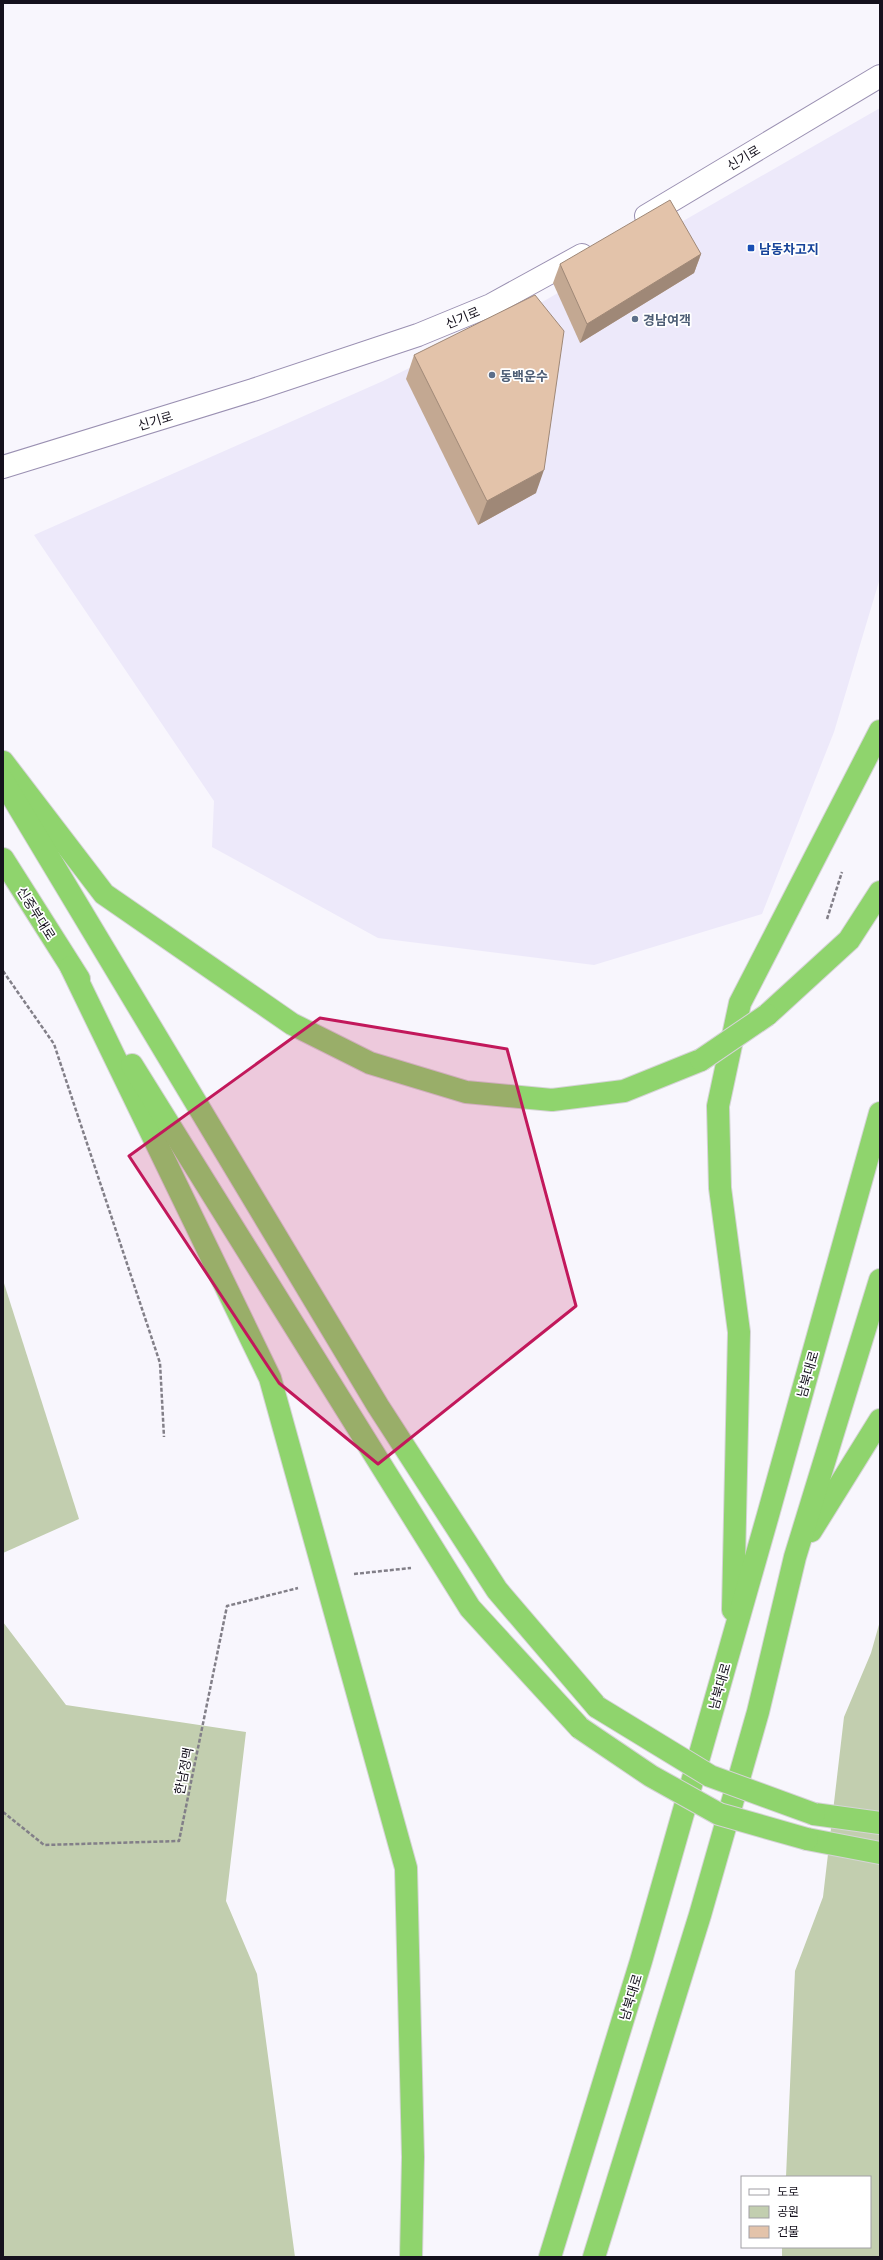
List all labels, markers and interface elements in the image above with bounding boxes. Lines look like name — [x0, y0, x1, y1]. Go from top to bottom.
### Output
street label: 신기로 — [723, 140, 763, 174]
place label: 남동차고지 — [759, 239, 819, 258]
marker: 남동차고지 — [746, 243, 756, 253]
street label: 신기로 — [442, 301, 482, 333]
place label: 경남여객 — [643, 310, 691, 329]
marker: 경남여객 — [630, 314, 640, 324]
place label: 동백운수 — [500, 366, 548, 385]
marker: 동백운수 — [487, 370, 497, 380]
street label: 신기로 — [135, 406, 175, 434]
street label: 신중부대로 — [13, 883, 61, 943]
street label: 남북대로 — [791, 1348, 823, 1400]
street label: 남북대로 — [703, 1660, 735, 1712]
street label: 한남정맥 — [169, 1746, 197, 1796]
street label: 남북대로 — [614, 1971, 646, 2023]
legend — [741, 2176, 871, 2248]
text: 도로 — [777, 2182, 799, 2199]
text: 공원 — [777, 2202, 799, 2219]
text: 건물 — [777, 2222, 799, 2239]

